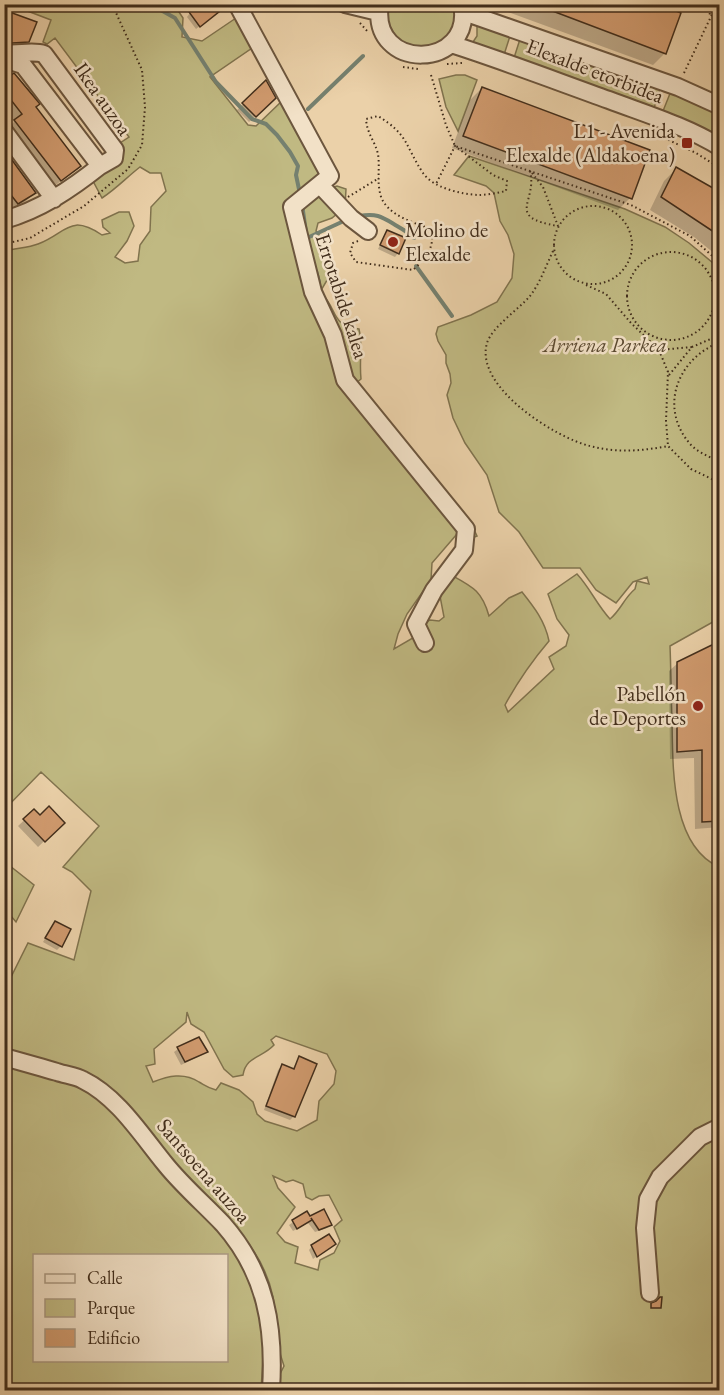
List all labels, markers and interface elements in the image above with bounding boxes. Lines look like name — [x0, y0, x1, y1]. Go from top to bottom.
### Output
street label: Elexalde etorbidea — [523, 32, 668, 109]
street label: Ikea auzoa — [68, 57, 139, 141]
place label: L1 - Avenida Elexalde (Aldakoena) — [505, 117, 676, 168]
marker: L1 - Avenida Elexalde (Aldakoena) — [680, 136, 694, 150]
place label: Molino de Elexalde — [405, 216, 488, 267]
street label: Errotabide kalea — [310, 230, 376, 362]
marker: Molino de Elexalde — [386, 235, 400, 249]
park label: Arriena Parkea — [541, 331, 667, 358]
place label: Pabellón de Deportes — [589, 680, 686, 731]
marker: Pabellón de Deportes — [691, 699, 705, 713]
street label: Santsoena auzoa — [151, 1113, 258, 1229]
legend — [33, 1254, 228, 1362]
text: Calle — [87, 1266, 123, 1289]
text: Parque — [87, 1296, 135, 1319]
text: Edificio — [87, 1326, 140, 1349]

